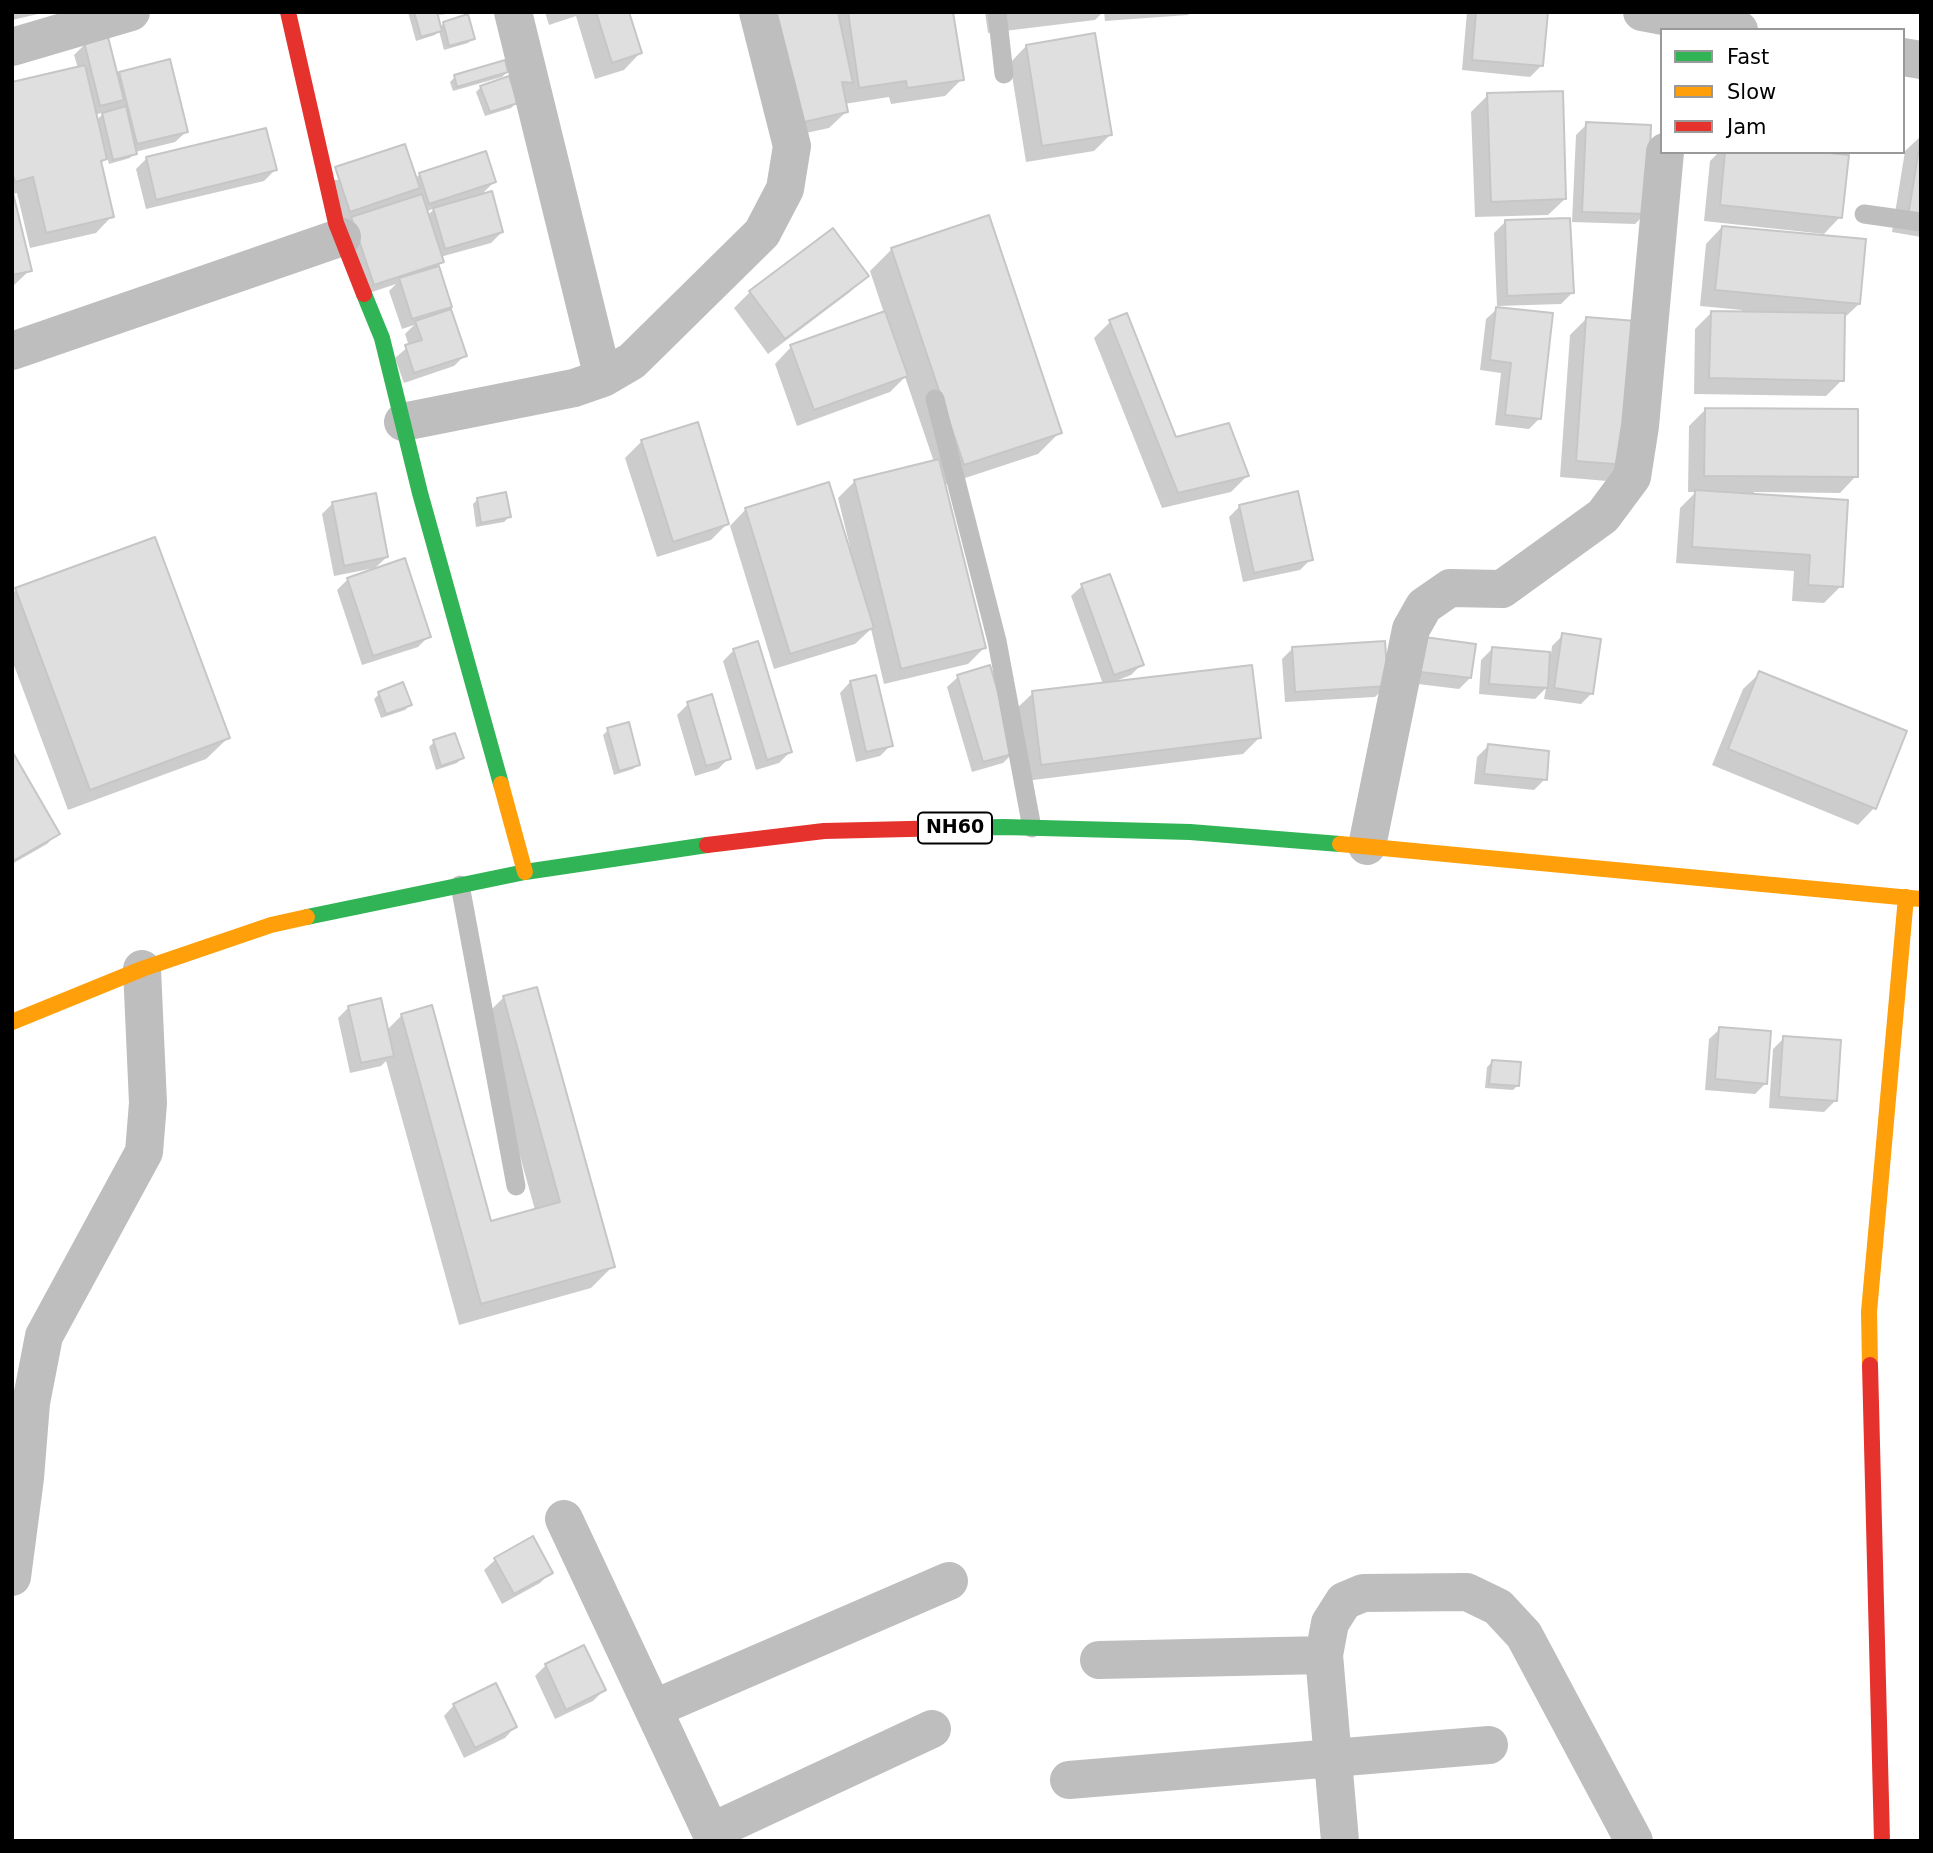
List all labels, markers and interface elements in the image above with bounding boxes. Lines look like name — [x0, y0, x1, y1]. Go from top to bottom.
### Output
legend — [1660, 28, 1905, 154]
text: Fast — [1727, 45, 1769, 69]
text: Slow — [1727, 80, 1776, 104]
text: Jam — [1727, 115, 1767, 139]
road number: NH60 — [918, 813, 992, 844]

